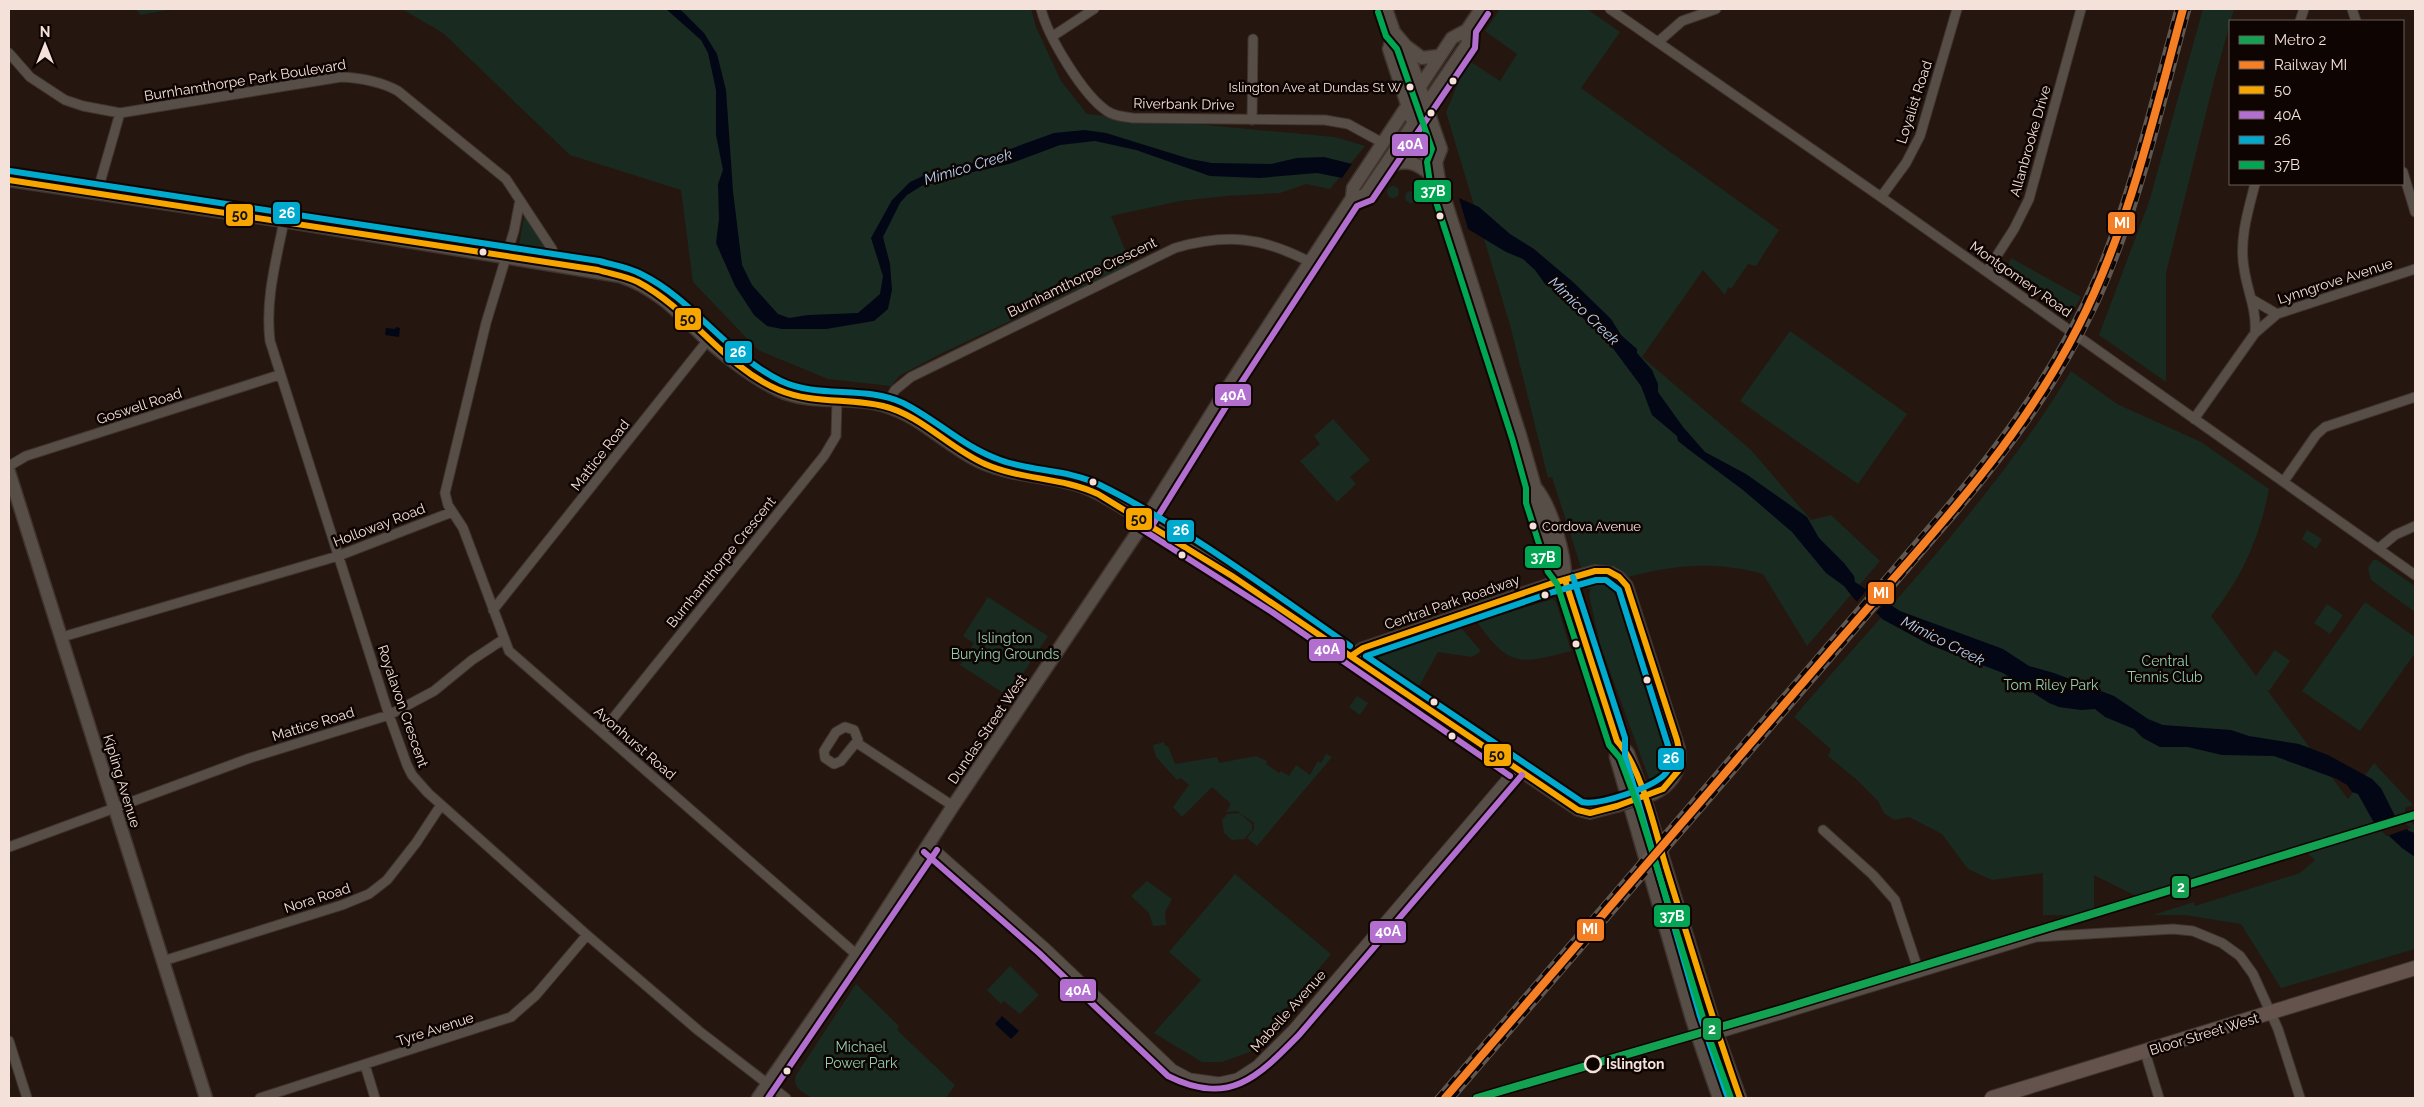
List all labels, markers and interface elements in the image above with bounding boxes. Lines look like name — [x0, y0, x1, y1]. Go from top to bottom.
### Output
north arrow — [20, 20, 70, 70]
legend — [2229, 20, 2404, 185]
text: N — [40, 24, 50, 40]
text: Metro 2 — [2274, 31, 2327, 49]
street label: Burnhamthorpe Park Boulevard — [143, 56, 347, 104]
text: Railway MI — [2274, 56, 2347, 74]
street label: Loyalist Road — [1893, 58, 1935, 146]
unlabelled marker — [1448, 76, 1458, 86]
place label: Islington Ave at Dundas St W — [1228, 80, 1401, 95]
text: 50 — [2274, 81, 2291, 99]
marker: Islington Ave at Dundas St W — [1405, 82, 1415, 92]
street label: Allanbrooke Drive — [2006, 83, 2054, 199]
street label: Riverbank Drive — [1133, 95, 1235, 113]
text: 40A — [2274, 106, 2301, 124]
unlabelled marker — [1426, 108, 1436, 118]
text: 26 — [2274, 131, 2291, 149]
line badge: 40A — [1391, 133, 1429, 157]
text: 40A — [1397, 136, 1423, 152]
water label: Mimico Creek — [922, 145, 1014, 189]
text: 37B — [2274, 156, 2300, 174]
line badge: 37B — [1413, 179, 1452, 203]
text: 37B — [1420, 183, 1446, 199]
line badge: 26 — [272, 201, 301, 225]
line badge: 50 — [225, 203, 254, 227]
text: 26 — [279, 205, 295, 221]
text: 50 — [232, 207, 248, 223]
unlabelled marker — [1435, 211, 1445, 221]
line badge: MI — [2107, 211, 2136, 235]
text: MI — [2114, 215, 2130, 231]
street label: Burnhamthorpe Crescent — [1005, 234, 1159, 320]
street label: Montgomery Road — [1967, 238, 2075, 320]
unlabelled marker — [478, 247, 488, 257]
street label: Lynngrove Avenue — [2275, 255, 2395, 307]
water label: Mimico Creek — [1545, 273, 1623, 349]
line badge: 50 — [674, 307, 702, 331]
text: 50 — [680, 311, 696, 327]
line badge: 26 — [724, 340, 753, 364]
text: 26 — [730, 344, 746, 360]
line badge: 40A — [1214, 383, 1252, 407]
street label: Goswell Road — [94, 385, 184, 427]
text: 40A — [1220, 387, 1246, 403]
street label: Mattice Road — [567, 417, 633, 493]
unlabelled marker — [1088, 477, 1098, 487]
street label: Burnhamthorpe Crescent — [663, 493, 779, 631]
street label: Holloway Road — [331, 500, 427, 550]
line badge: 50 — [1125, 507, 1153, 531]
text: 50 — [1131, 511, 1147, 527]
line badge: 26 — [1166, 519, 1195, 543]
place label: Cordova Avenue — [1542, 519, 1641, 534]
marker: Cordova Avenue — [1528, 521, 1538, 531]
text: 26 — [1173, 522, 1189, 538]
line badge: 37B — [1524, 545, 1562, 569]
text: 37B — [1530, 549, 1556, 565]
unlabelled marker — [1177, 550, 1187, 560]
street label: Central Park Roadway — [1382, 571, 1522, 633]
line badge: MI — [1867, 581, 1895, 605]
text: MI — [1873, 585, 1889, 601]
unlabelled marker — [1540, 590, 1550, 600]
water label: Mimico Creek — [1898, 612, 1988, 670]
park label: Islington Burying Grounds — [951, 630, 1060, 662]
line badge: 40A — [1308, 638, 1346, 662]
unlabelled marker — [1571, 639, 1581, 649]
text: 40A — [1314, 641, 1340, 657]
street label: Royalavon Crescent — [375, 643, 432, 770]
park label: Central Tennis Club — [2127, 653, 2203, 685]
street label: Dundas Street West — [944, 671, 1030, 787]
unlabelled marker — [1642, 675, 1652, 685]
park label: Tom Riley Park — [2003, 677, 2099, 693]
unlabelled marker — [1429, 697, 1439, 707]
street label: Avonhurst Road — [591, 703, 679, 783]
street label: Mattice Road — [270, 704, 356, 744]
unlabelled marker — [1447, 731, 1457, 741]
street label: Kipling Avenue — [100, 732, 144, 830]
line badge: 50 — [1483, 743, 1512, 767]
text: 50 — [1489, 747, 1505, 763]
line badge: 26 — [1657, 747, 1685, 771]
text: 26 — [1663, 750, 1679, 766]
line badge: 2 — [2171, 875, 2190, 899]
text: 2 — [2177, 879, 2185, 895]
street label: Nora Road — [282, 880, 352, 916]
line badge: 37B — [1653, 904, 1691, 928]
text: 37B — [1659, 908, 1685, 924]
line badge: MI — [1576, 918, 1605, 942]
line badge: 40A — [1369, 920, 1407, 944]
text: MI — [1582, 921, 1598, 937]
text: 40A — [1375, 923, 1401, 939]
street label: Mabelle Avenue — [1247, 967, 1329, 1055]
line badge: 40A — [1059, 978, 1097, 1002]
text: 40A — [1065, 982, 1091, 998]
street label: Tyre Avenue — [394, 1009, 476, 1049]
street label: Bloor Street West — [2148, 1010, 2261, 1058]
line badge: 2 — [1702, 1017, 1722, 1041]
text: 2 — [1708, 1021, 1716, 1037]
park label: Michael Power Park — [825, 1039, 898, 1071]
marker: Islington — [1584, 1055, 1602, 1073]
place label: Islington — [1606, 1056, 1664, 1072]
unlabelled marker — [782, 1066, 792, 1076]

